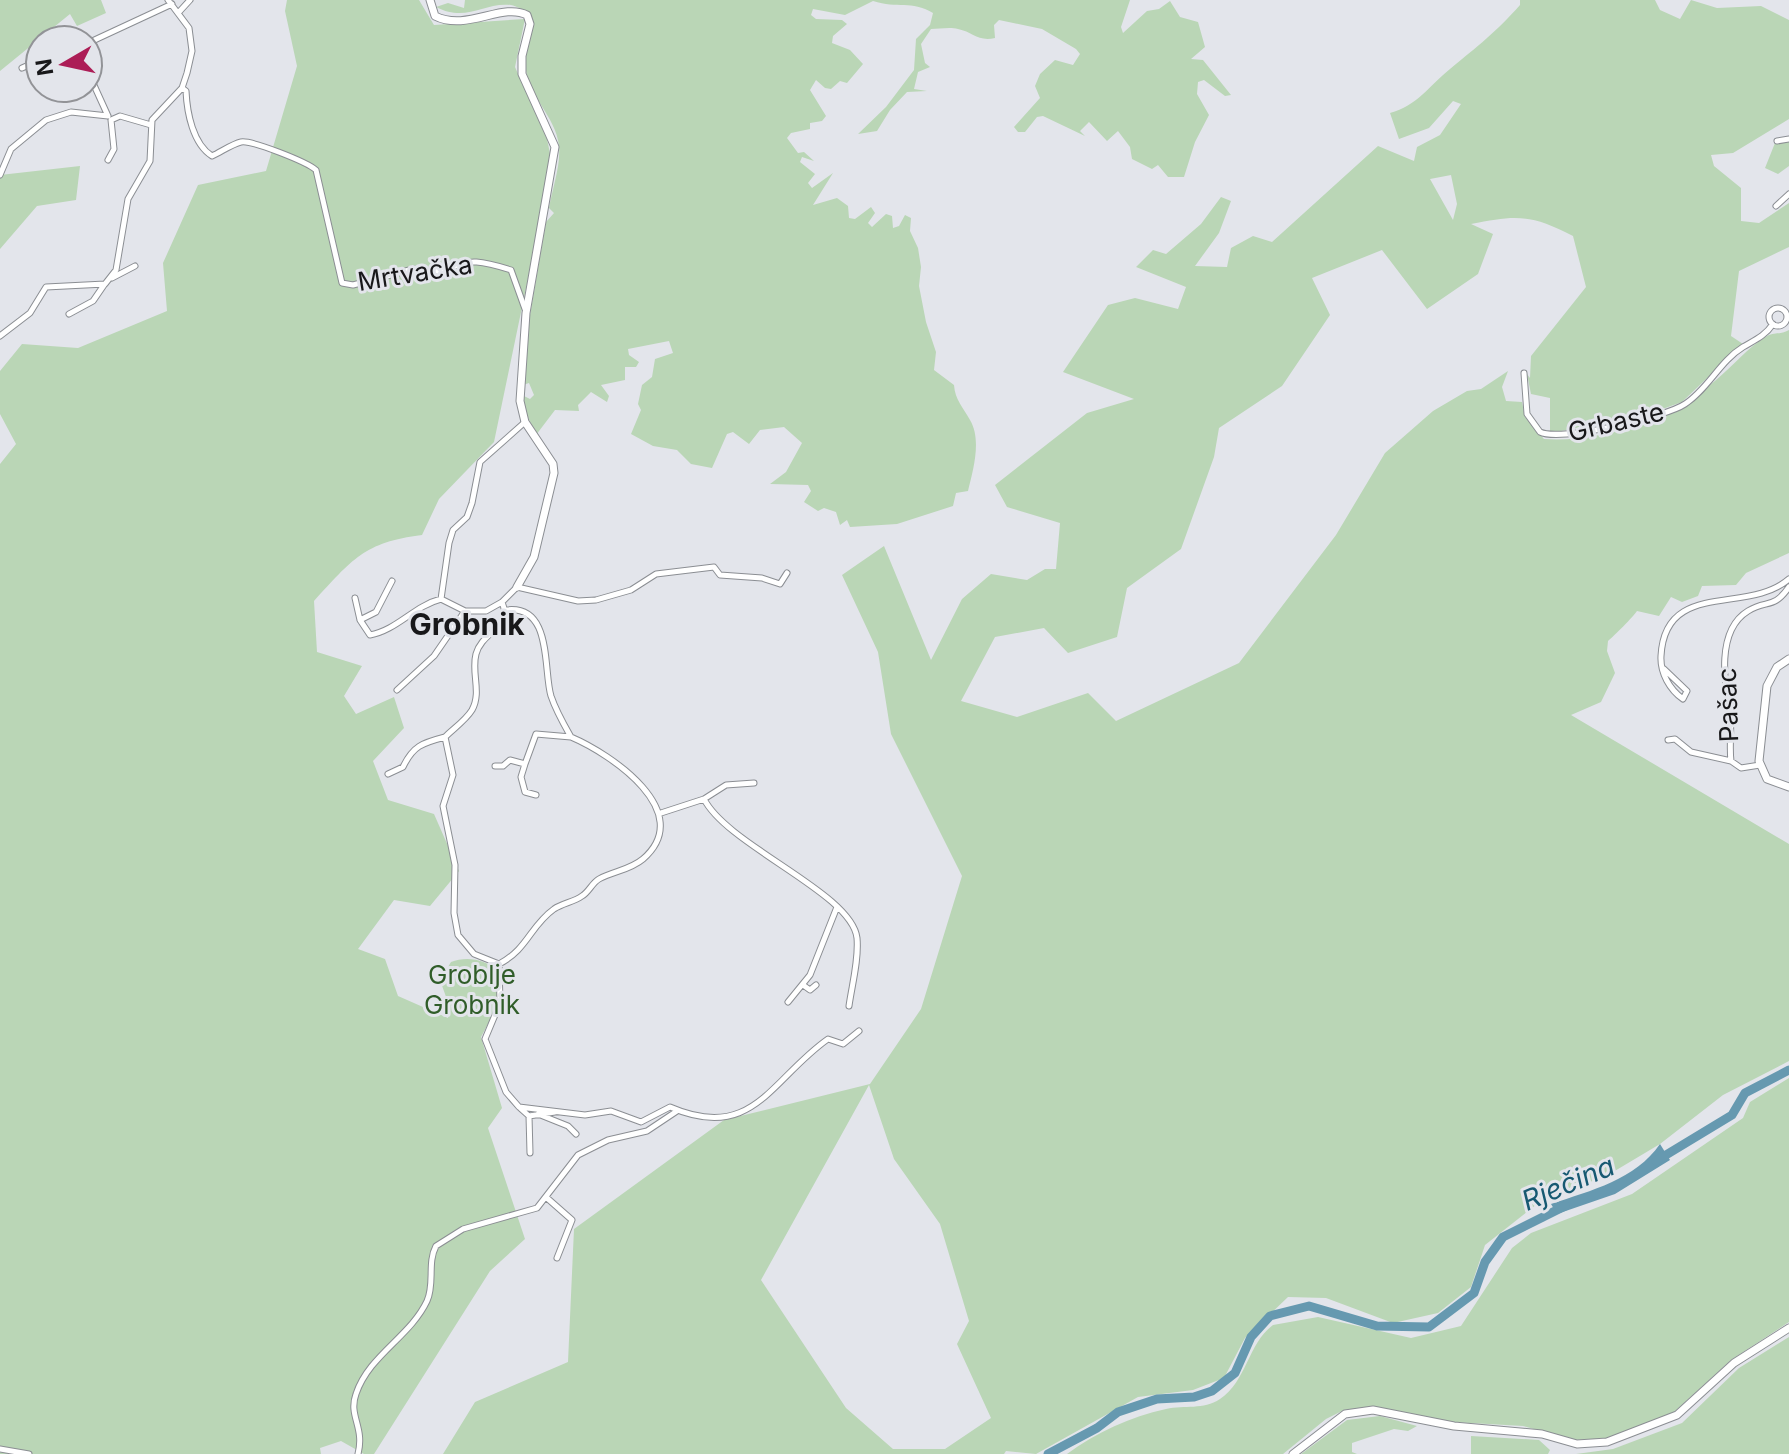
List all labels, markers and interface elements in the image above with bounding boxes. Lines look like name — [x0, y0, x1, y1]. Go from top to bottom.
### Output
north arrow — [24, 24, 104, 104]
text: N — [30, 57, 58, 77]
street label: Mrtvačka — [355, 248, 474, 297]
street label: Grbaste — [1565, 395, 1667, 448]
district label: Grobnik — [409, 606, 525, 642]
street label: Pašac — [1711, 667, 1744, 743]
park label: Groblje Grobnik — [424, 959, 520, 1020]
water label: Rječina — [1516, 1148, 1620, 1218]

